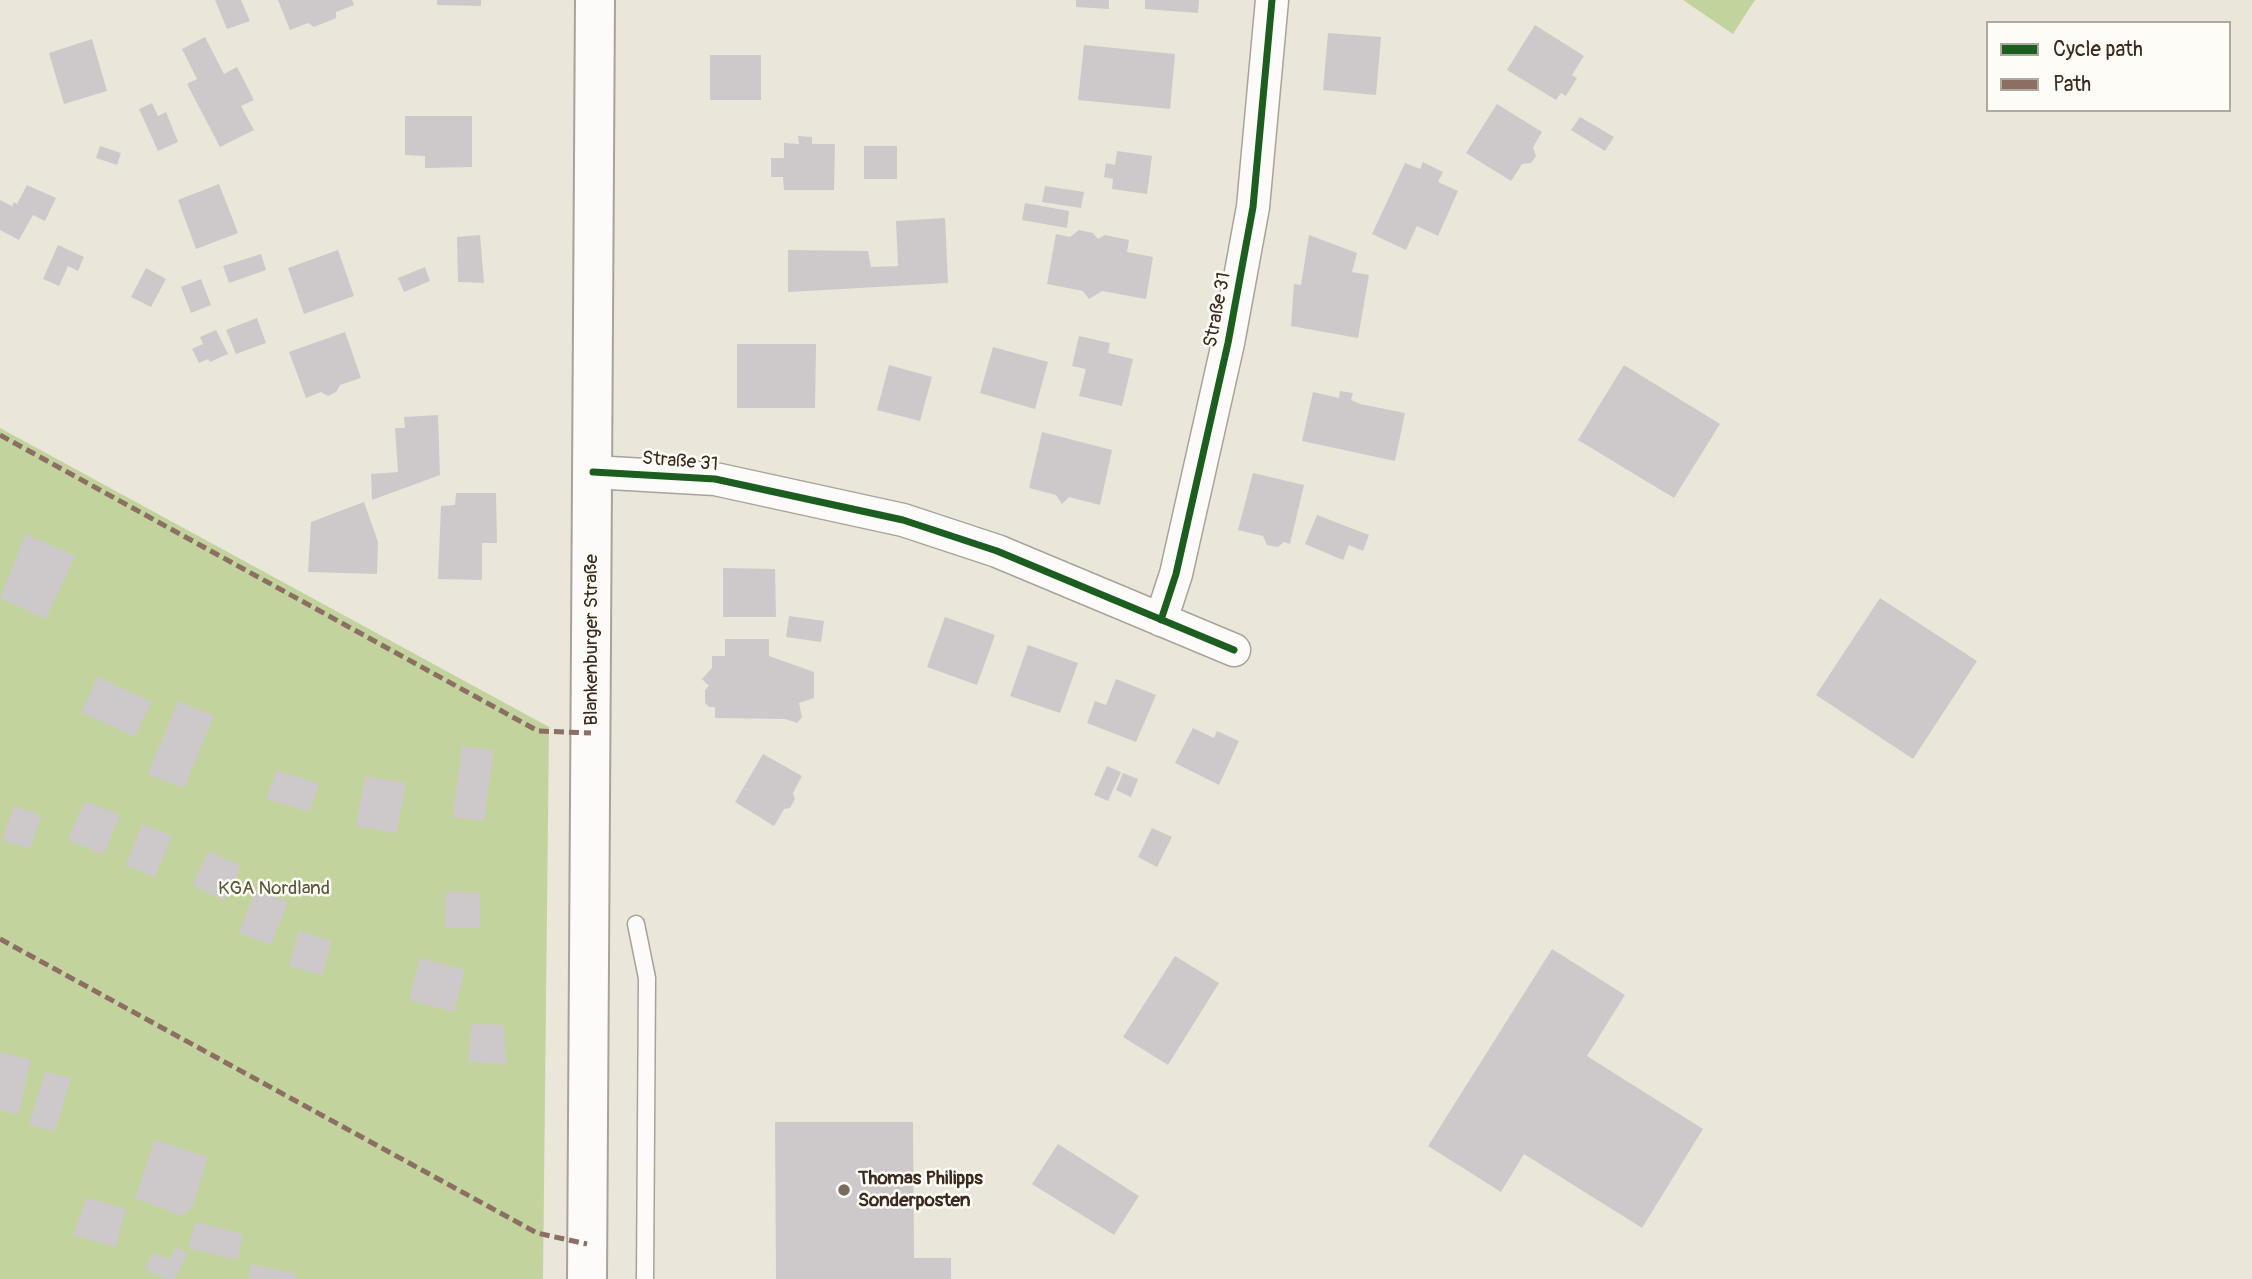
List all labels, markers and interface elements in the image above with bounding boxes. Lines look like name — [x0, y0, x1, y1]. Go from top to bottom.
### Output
legend — [1986, 21, 2231, 112]
text: Cycle path — [2053, 36, 2143, 63]
text: Path — [2053, 71, 2091, 98]
street label: Straße 31 — [1200, 270, 1236, 350]
street label: Straße 31 — [641, 447, 719, 477]
street label: Blankenburger Straße — [581, 554, 603, 726]
park label: KGA Nordland — [218, 878, 330, 900]
place label: Thomas Philipps Sonderposten — [858, 1168, 983, 1212]
marker: Thomas Philipps Sonderposten — [836, 1182, 852, 1198]

